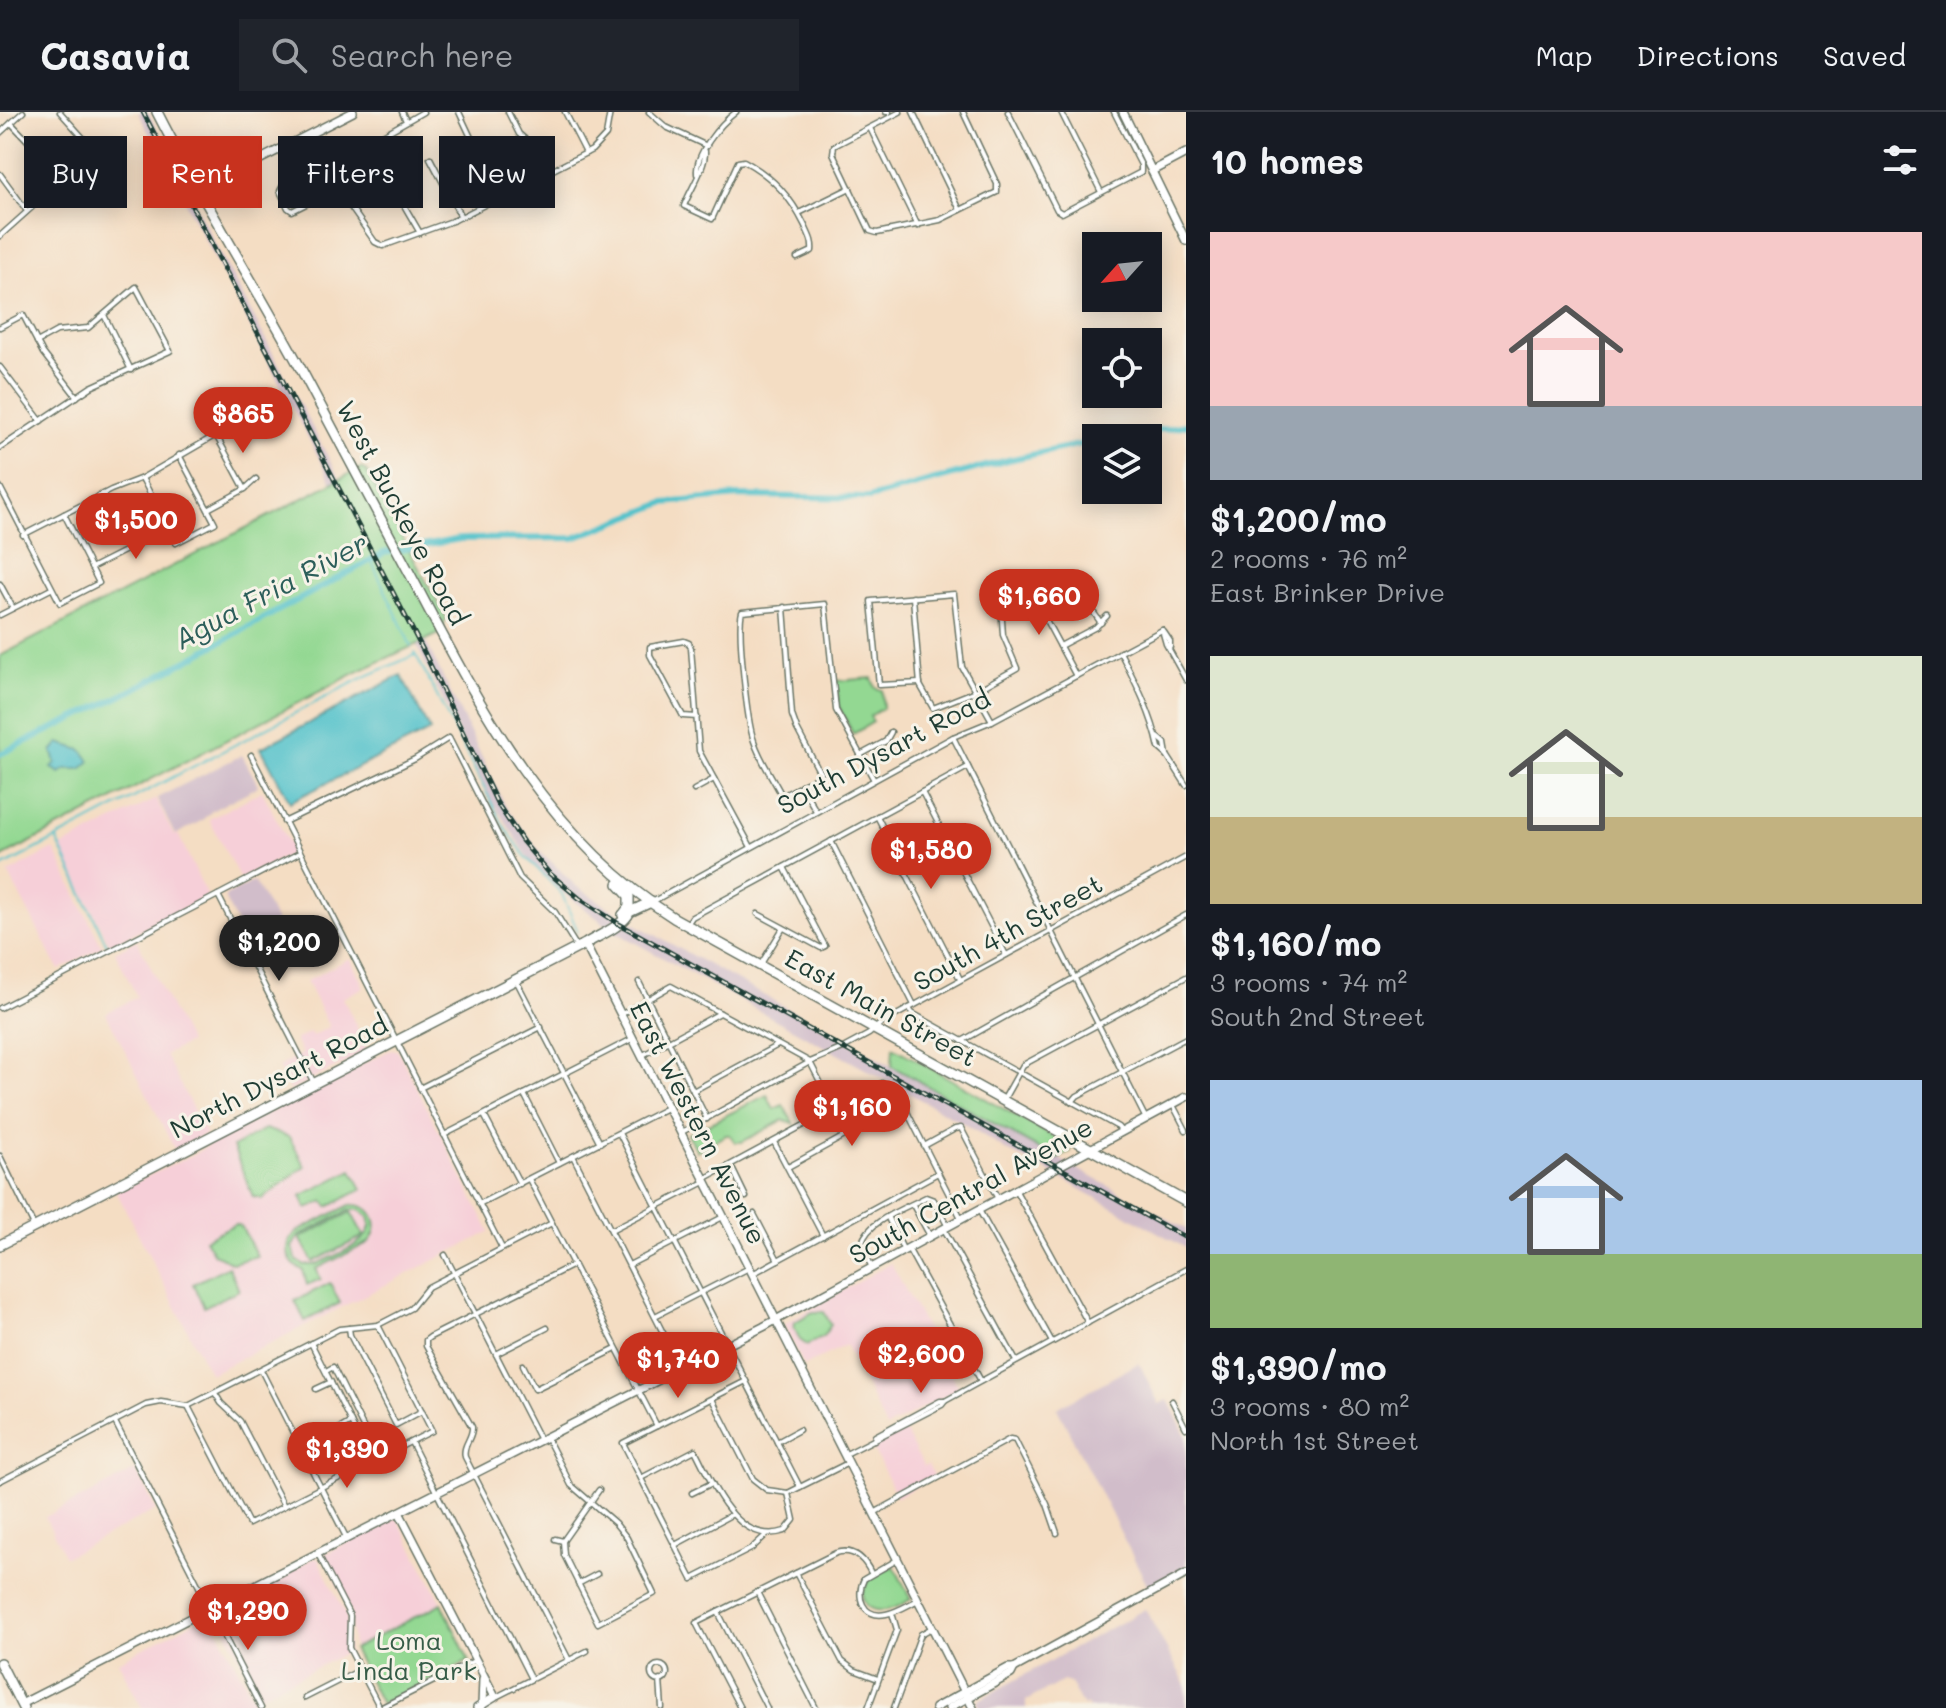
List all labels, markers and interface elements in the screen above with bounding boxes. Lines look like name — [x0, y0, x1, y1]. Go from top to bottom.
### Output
search box — [239, 19, 799, 91]
text: Casavia — [40, 30, 191, 80]
icon: search — [267, 33, 311, 77]
text: Search here — [331, 35, 513, 75]
text: Map — [1536, 37, 1593, 73]
text: Directions — [1637, 37, 1779, 73]
text: Saved — [1823, 37, 1906, 73]
chip: Buy — [24, 136, 127, 208]
chip: Rent — [143, 136, 262, 208]
chip: Filters — [278, 136, 423, 208]
chip: New — [439, 136, 555, 208]
text: 10 homes — [1210, 138, 1364, 183]
icon: filters — [1878, 138, 1922, 182]
north arrow — [1082, 232, 1162, 312]
map controls — [1082, 232, 1162, 504]
icon: home — [1494, 284, 1638, 428]
button: locate — [1082, 328, 1162, 408]
pin: $865 — [196, 387, 290, 455]
street label: West Buckeye Road — [329, 394, 476, 631]
text: $865 — [211, 396, 275, 430]
button: layers — [1082, 424, 1162, 504]
pin: $1,500 — [71, 493, 201, 561]
text: $1,200/mo — [1210, 496, 1387, 541]
text: $1,500 — [94, 502, 178, 536]
water label: Agua Fria River — [167, 524, 374, 656]
text: 2 rooms · 76 m² — [1210, 541, 1407, 575]
pin: $1,660 — [974, 569, 1104, 637]
text: East Brinker Drive — [1210, 575, 1445, 609]
text: $1,660 — [997, 578, 1081, 612]
street label: South Dysart Road — [771, 681, 996, 822]
icon: home — [1494, 708, 1638, 852]
pin: $1,580 — [866, 823, 996, 891]
text: $1,580 — [889, 832, 973, 866]
street label: South 4th Street — [907, 866, 1108, 998]
pin: $1,200 — [214, 915, 344, 983]
text: $1,160/mo — [1210, 920, 1382, 965]
text: $1,200 — [237, 924, 321, 958]
street label: East Main Street — [780, 940, 983, 1074]
text: 3 rooms · 74 m² — [1210, 965, 1407, 999]
street label: East Western Avenue — [623, 995, 775, 1250]
text: South 2nd Street — [1210, 999, 1425, 1033]
street label: North Dysart Road — [164, 1006, 393, 1146]
pin: $1,160 — [787, 1080, 917, 1148]
text: $1,160 — [812, 1089, 892, 1123]
street label: South Central Avenue — [843, 1109, 1098, 1271]
icon: home — [1494, 1132, 1638, 1276]
pin: $2,600 — [856, 1327, 986, 1395]
pin: $1,740 — [613, 1332, 743, 1400]
text: $2,600 — [877, 1336, 965, 1370]
text: $1,740 — [636, 1341, 720, 1375]
text: $1,390/mo — [1210, 1344, 1387, 1389]
text: 3 rooms · 80 m² — [1210, 1389, 1409, 1423]
pin: $1,390 — [282, 1422, 412, 1490]
text: North 1st Street — [1210, 1423, 1419, 1457]
text: $1,390 — [305, 1431, 389, 1465]
pin: $1,290 — [183, 1584, 313, 1652]
text: $1,290 — [207, 1593, 289, 1627]
park label: Loma Linda Park — [341, 1623, 477, 1687]

